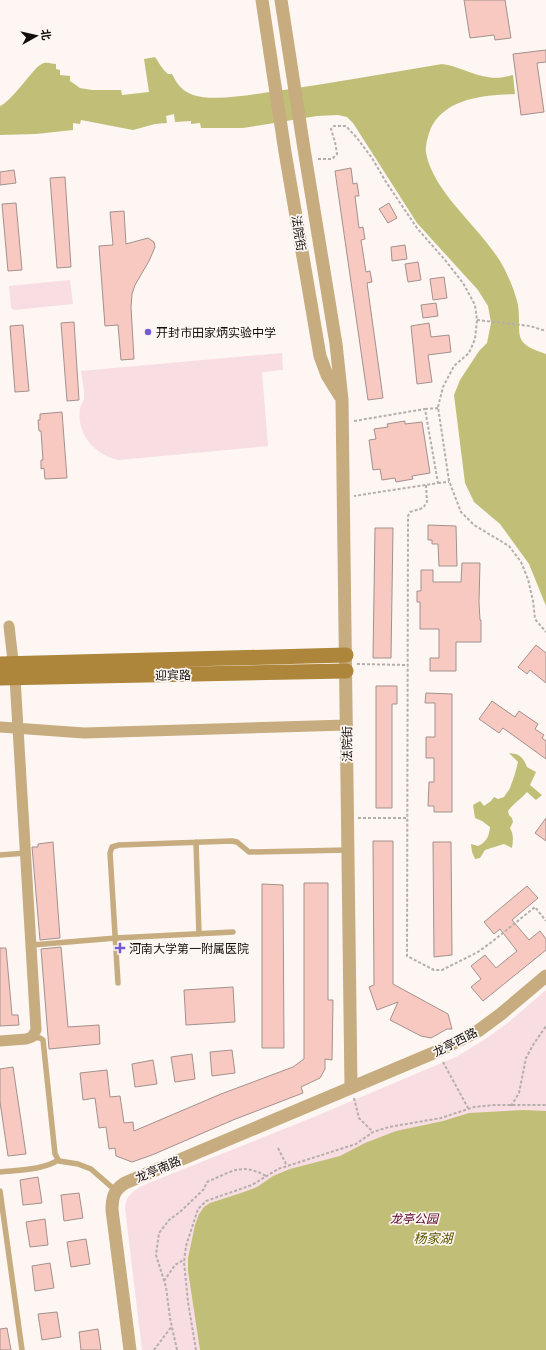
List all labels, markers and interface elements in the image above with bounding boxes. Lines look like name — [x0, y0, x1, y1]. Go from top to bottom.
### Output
north arrow — [16, 16, 56, 56]
text: 北 — [38, 28, 54, 41]
street label: 法院街 — [289, 214, 309, 252]
place label: 开封市田家炳实验中学 — [156, 325, 276, 340]
marker: 开封市田家炳实验中学 — [143, 327, 153, 337]
street label: 迎宾路 — [155, 667, 191, 683]
street label: 法院街 — [339, 726, 355, 762]
place label: 河南大学第一附属医院 — [129, 941, 249, 956]
marker: 河南大学第一附属医院 — [114, 942, 126, 954]
street label: 龙亭西路 — [430, 1024, 480, 1060]
street label: 龙亭南路 — [133, 1153, 183, 1185]
park label: 龙亭公园 — [390, 1211, 440, 1226]
water label: 杨家湖 — [413, 1229, 454, 1247]

